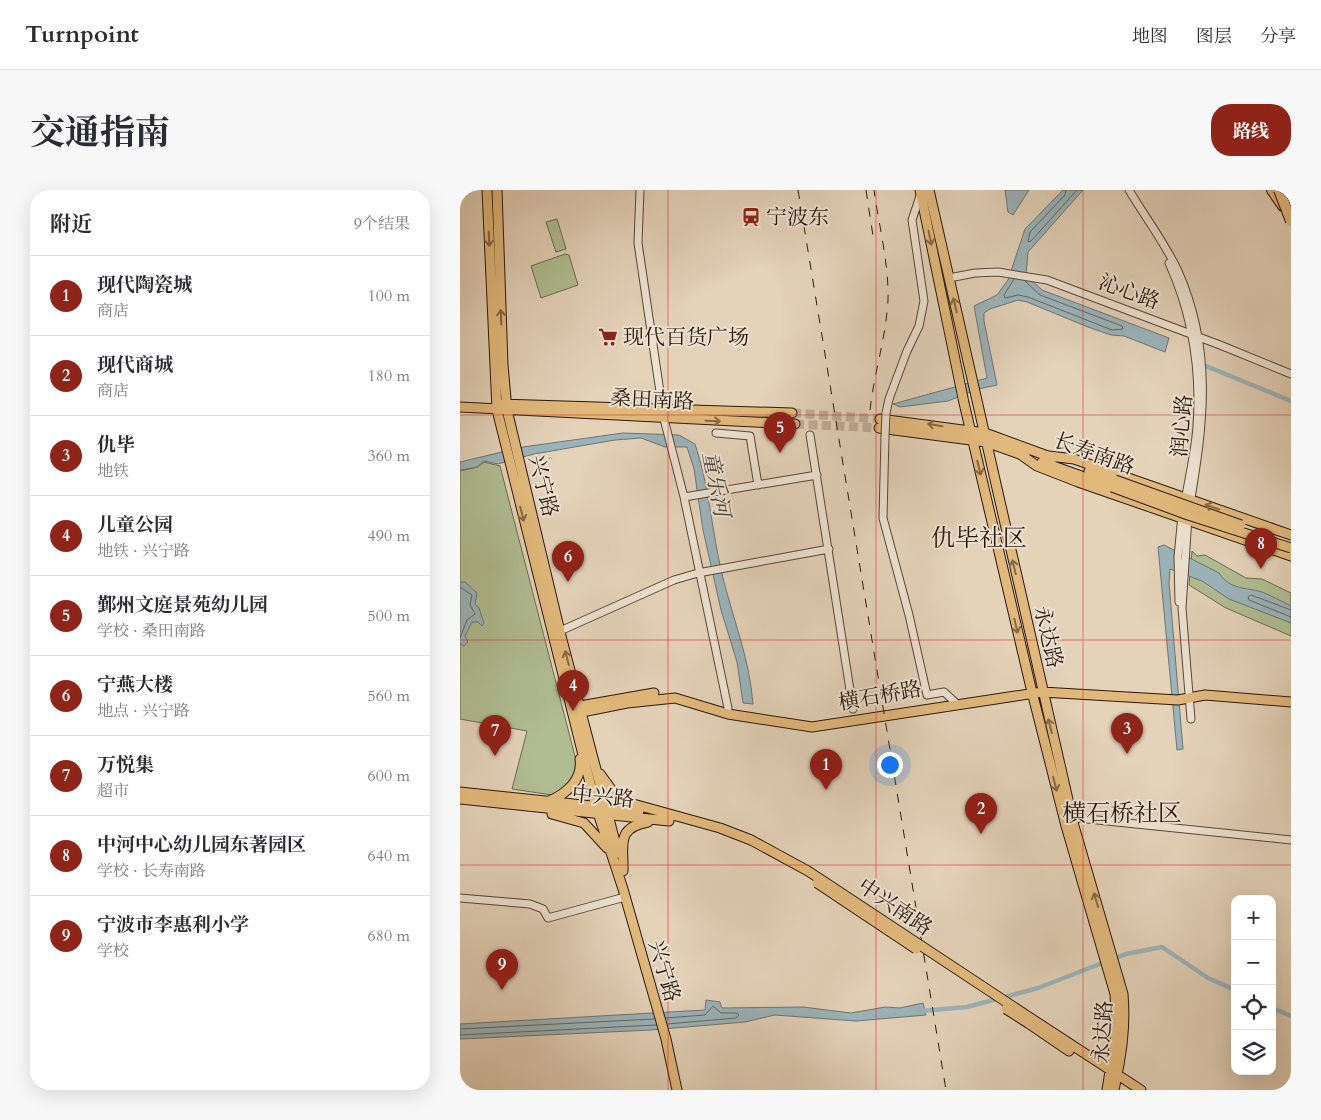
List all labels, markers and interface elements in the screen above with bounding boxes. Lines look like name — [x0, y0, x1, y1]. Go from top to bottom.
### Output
text: Turnpoint — [25, 18, 139, 51]
text: 地图 — [1132, 24, 1168, 49]
text: 图层 — [1196, 24, 1232, 49]
text: 分享 — [1260, 24, 1296, 49]
button: 路线 — [1211, 104, 1291, 156]
text: 交通指南 — [30, 109, 170, 157]
place label: 宁波东 — [766, 203, 829, 232]
station icon: 宁波东 — [740, 206, 762, 228]
text: 附近 — [50, 210, 92, 239]
text: 9个结果 — [354, 213, 410, 235]
one-way arrow — [926, 229, 935, 245]
one-way arrow — [484, 230, 494, 246]
street label: 沁心路 — [1094, 268, 1164, 316]
text: 现代陶瓷城 — [97, 272, 192, 298]
text: 1 — [62, 285, 70, 307]
text: 100 m — [368, 285, 410, 307]
one-way arrow — [950, 297, 959, 313]
text: 商店 — [97, 300, 129, 322]
one-way arrow — [497, 309, 506, 325]
place label: 现代百货广场 — [623, 323, 749, 352]
supermarket icon: 现代百货广场 — [597, 326, 619, 348]
text: 现代商城 — [97, 352, 173, 378]
text: 2 — [62, 365, 70, 387]
text: 180 m — [368, 365, 410, 387]
text: 商店 — [97, 380, 129, 402]
street label: 桑田南路 — [609, 383, 695, 417]
street label: 润心路 — [1165, 393, 1199, 459]
pin: 5 — [764, 412, 796, 453]
one-way arrow — [705, 416, 721, 425]
one-way arrow — [927, 419, 943, 429]
street label: 长寿南路 — [1050, 426, 1138, 482]
text: 仇毕 — [97, 432, 135, 458]
text: 3 — [62, 445, 70, 467]
text: 360 m — [368, 445, 410, 467]
water label: 童乐河 — [695, 449, 738, 523]
street label: 兴宁路 — [521, 452, 565, 520]
one-way arrow — [975, 459, 984, 475]
text: 地铁 — [97, 460, 129, 482]
one-way arrow — [1205, 502, 1220, 511]
one-way arrow — [518, 505, 527, 521]
text: 儿童公园 — [97, 512, 173, 538]
district label: 仇毕社区 — [931, 522, 1027, 555]
text: 4 — [62, 525, 70, 547]
text: 490 m — [368, 525, 410, 547]
pin: 8 — [1245, 528, 1277, 569]
text: 地铁 · 兴宁路 — [97, 540, 190, 562]
pin: 6 — [552, 541, 584, 582]
one-way arrow — [1009, 560, 1019, 576]
text: 鄞州文庭景苑幼儿园 — [97, 592, 268, 618]
street label: 永达路 — [1027, 603, 1069, 671]
text: 5 — [62, 605, 70, 627]
text: 500 m — [368, 605, 410, 627]
one-way arrow — [1012, 617, 1021, 633]
text: 学校 · 桑田南路 — [97, 620, 206, 642]
one-way arrow — [562, 650, 571, 666]
pin: 4 — [557, 670, 589, 711]
text: 宁燕大楼 — [97, 672, 173, 698]
street label: 横石桥路 — [836, 674, 924, 718]
text: 6 — [62, 685, 70, 707]
text: 560 m — [368, 685, 410, 707]
text: 地点 · 兴宁路 — [97, 700, 190, 722]
pin: 3 — [1111, 713, 1143, 754]
pin: 7 — [479, 715, 511, 756]
one-way arrow — [1045, 719, 1054, 735]
pin: 1 — [810, 749, 842, 790]
text: 万悦集 — [97, 752, 154, 778]
your location — [877, 752, 903, 778]
text: 7 — [62, 765, 70, 787]
text: 600 m — [368, 765, 410, 787]
one-way arrow — [1051, 775, 1060, 791]
street label: 中兴路 — [570, 779, 636, 815]
text: 超市 — [97, 780, 129, 802]
pin: 2 — [965, 793, 997, 834]
district label: 横石桥社区 — [1062, 797, 1182, 830]
text: 中河中心幼儿园东著园区 — [97, 832, 306, 858]
text: 8 — [62, 845, 70, 867]
text: 640 m — [368, 845, 410, 867]
text: 学校 · 长寿南路 — [97, 860, 206, 882]
street label: 中兴南路 — [852, 871, 938, 943]
one-way arrow — [1091, 892, 1101, 908]
map controls — [1231, 895, 1276, 1075]
button: + — [1231, 895, 1276, 940]
text: 宁波市李惠利小学 — [97, 912, 249, 938]
text: 9 — [62, 925, 70, 947]
text: 680 m — [368, 925, 410, 947]
street label: 兴宁路 — [641, 937, 687, 1005]
text: 学校 — [97, 940, 129, 962]
button: − — [1231, 940, 1276, 985]
pin: 9 — [486, 949, 518, 990]
button: locate — [1231, 985, 1276, 1030]
street label: 永达路 — [1086, 1000, 1120, 1064]
button: layers — [1231, 1030, 1276, 1075]

